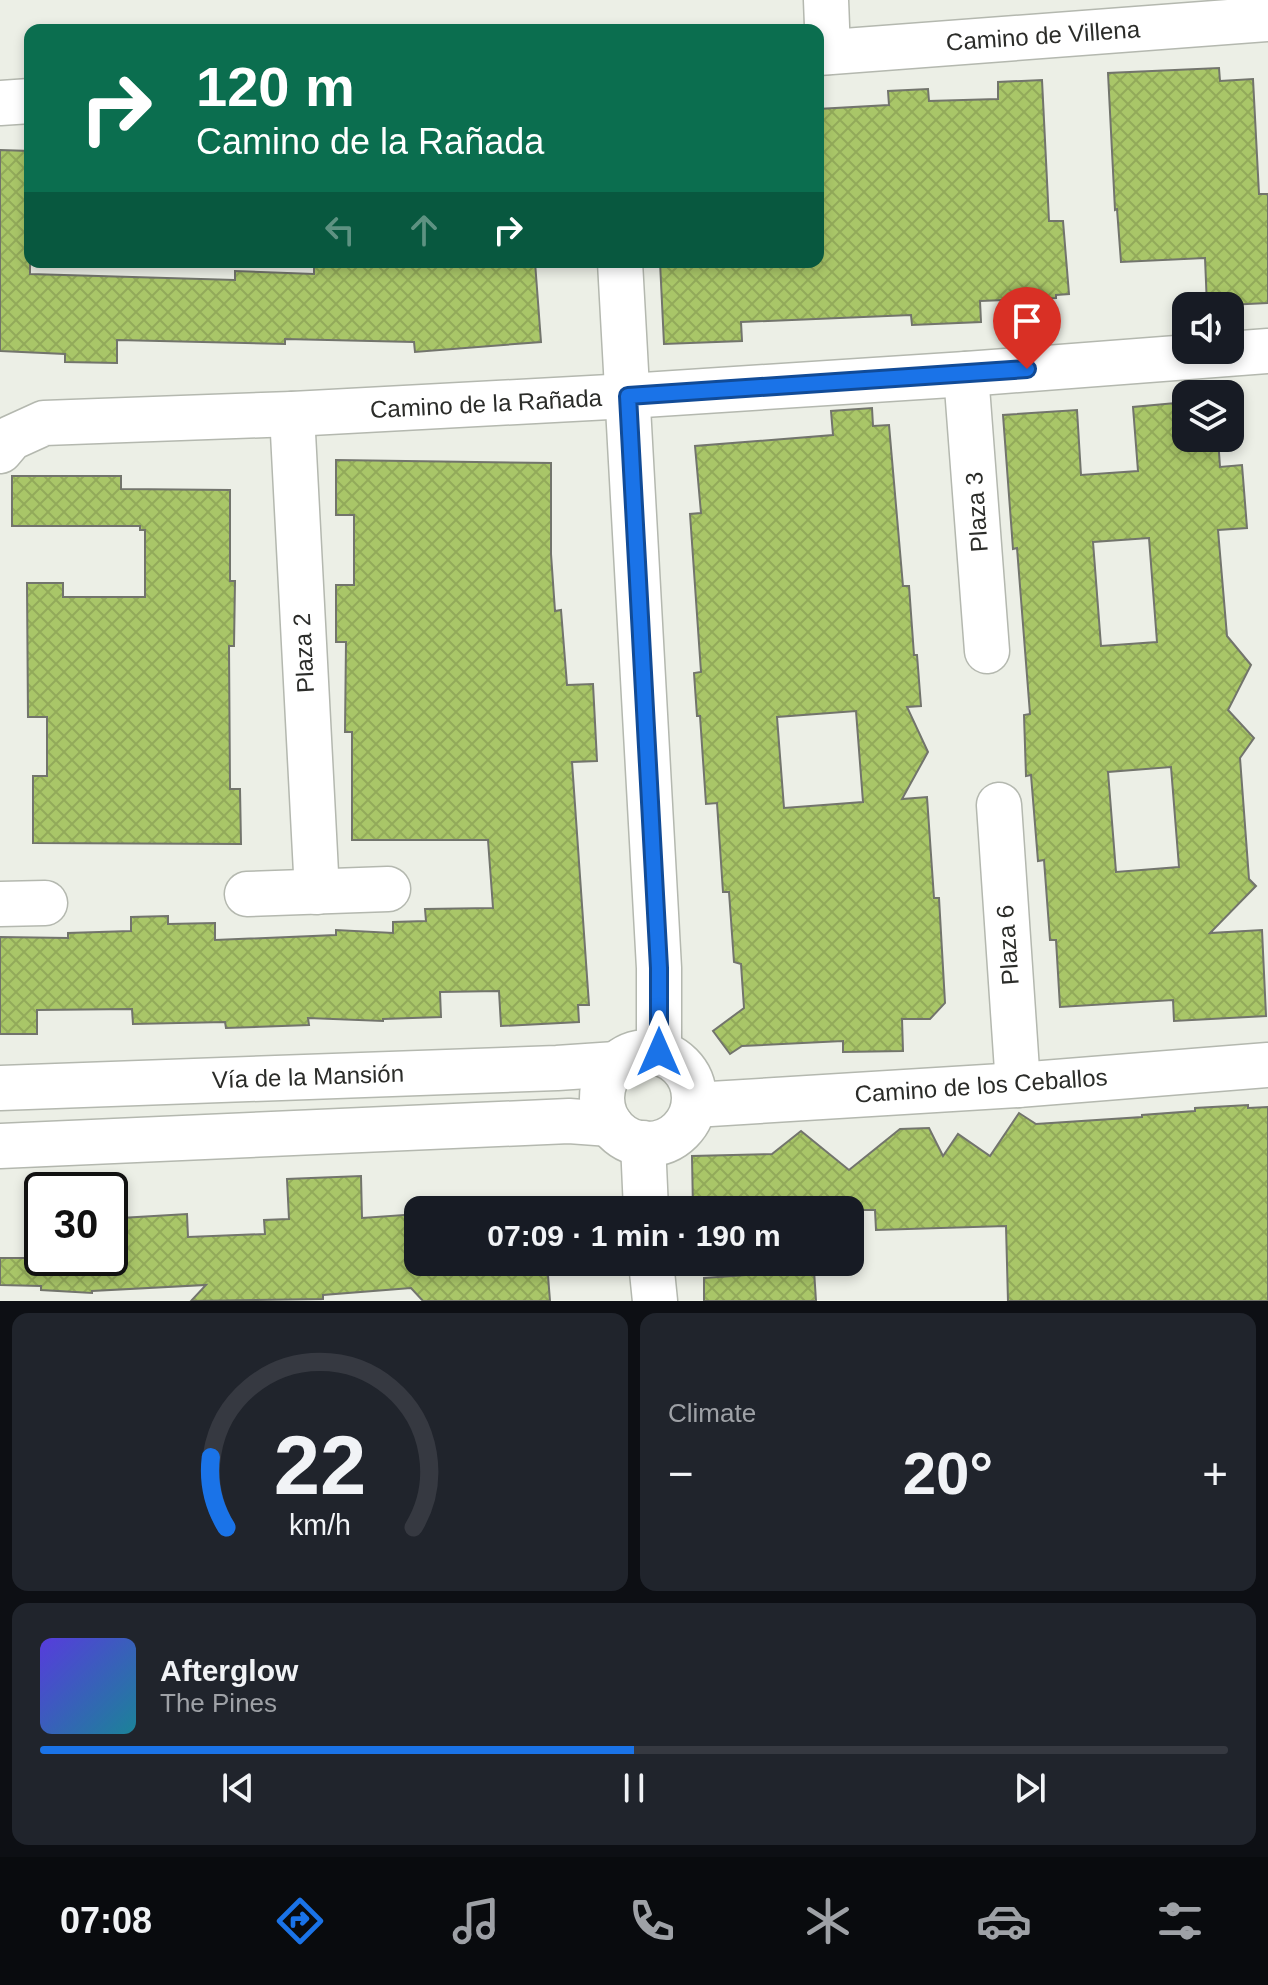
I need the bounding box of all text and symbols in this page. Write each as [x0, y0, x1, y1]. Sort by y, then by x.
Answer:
street label: Camino de Villena [945, 15, 1141, 56]
text: 120 m [196, 55, 355, 118]
icon: right [64, 56, 168, 160]
text: Camino de la Rañada [196, 121, 544, 162]
icon: left [318, 208, 362, 252]
icon: ahead [402, 208, 446, 252]
icon: right [486, 208, 530, 252]
pin [993, 287, 1061, 369]
map controls [1172, 292, 1244, 452]
button: sound [1172, 292, 1244, 364]
icon: arrive [1005, 299, 1049, 343]
button: layers [1172, 380, 1244, 452]
street label: Camino de la Rañada [369, 384, 603, 423]
street label: Plaza 3 [960, 471, 993, 553]
street label: Plaza 2 [288, 612, 319, 694]
street label: Plaza 6 [991, 904, 1024, 986]
position arrow [617, 1010, 701, 1094]
street label: Vía de la Mansión [212, 1060, 404, 1093]
street label: Camino de los Ceballos [854, 1063, 1108, 1108]
speed limit sign: 30 [24, 1172, 128, 1276]
text: 07:09 · 1 min · 190 m [487, 1219, 781, 1252]
text: Climate [668, 1398, 756, 1428]
text: 22 [274, 1419, 366, 1512]
text: 20° [903, 1440, 993, 1507]
text: − [668, 1449, 694, 1498]
text: + [1202, 1449, 1228, 1498]
text: km/h [289, 1509, 351, 1541]
text: Afterglow [160, 1654, 298, 1687]
text: The Pines [160, 1688, 277, 1718]
icon: previous [216, 1766, 260, 1810]
icon: pause [612, 1766, 656, 1810]
icon: next [1008, 1766, 1052, 1810]
icon: directions [272, 1893, 328, 1949]
icon: music [448, 1893, 504, 1949]
icon: phone [624, 1893, 680, 1949]
icon: climate [800, 1893, 856, 1949]
icon: car [976, 1893, 1032, 1949]
icon: filters [1152, 1893, 1208, 1949]
text: 07:08 [60, 1900, 152, 1941]

